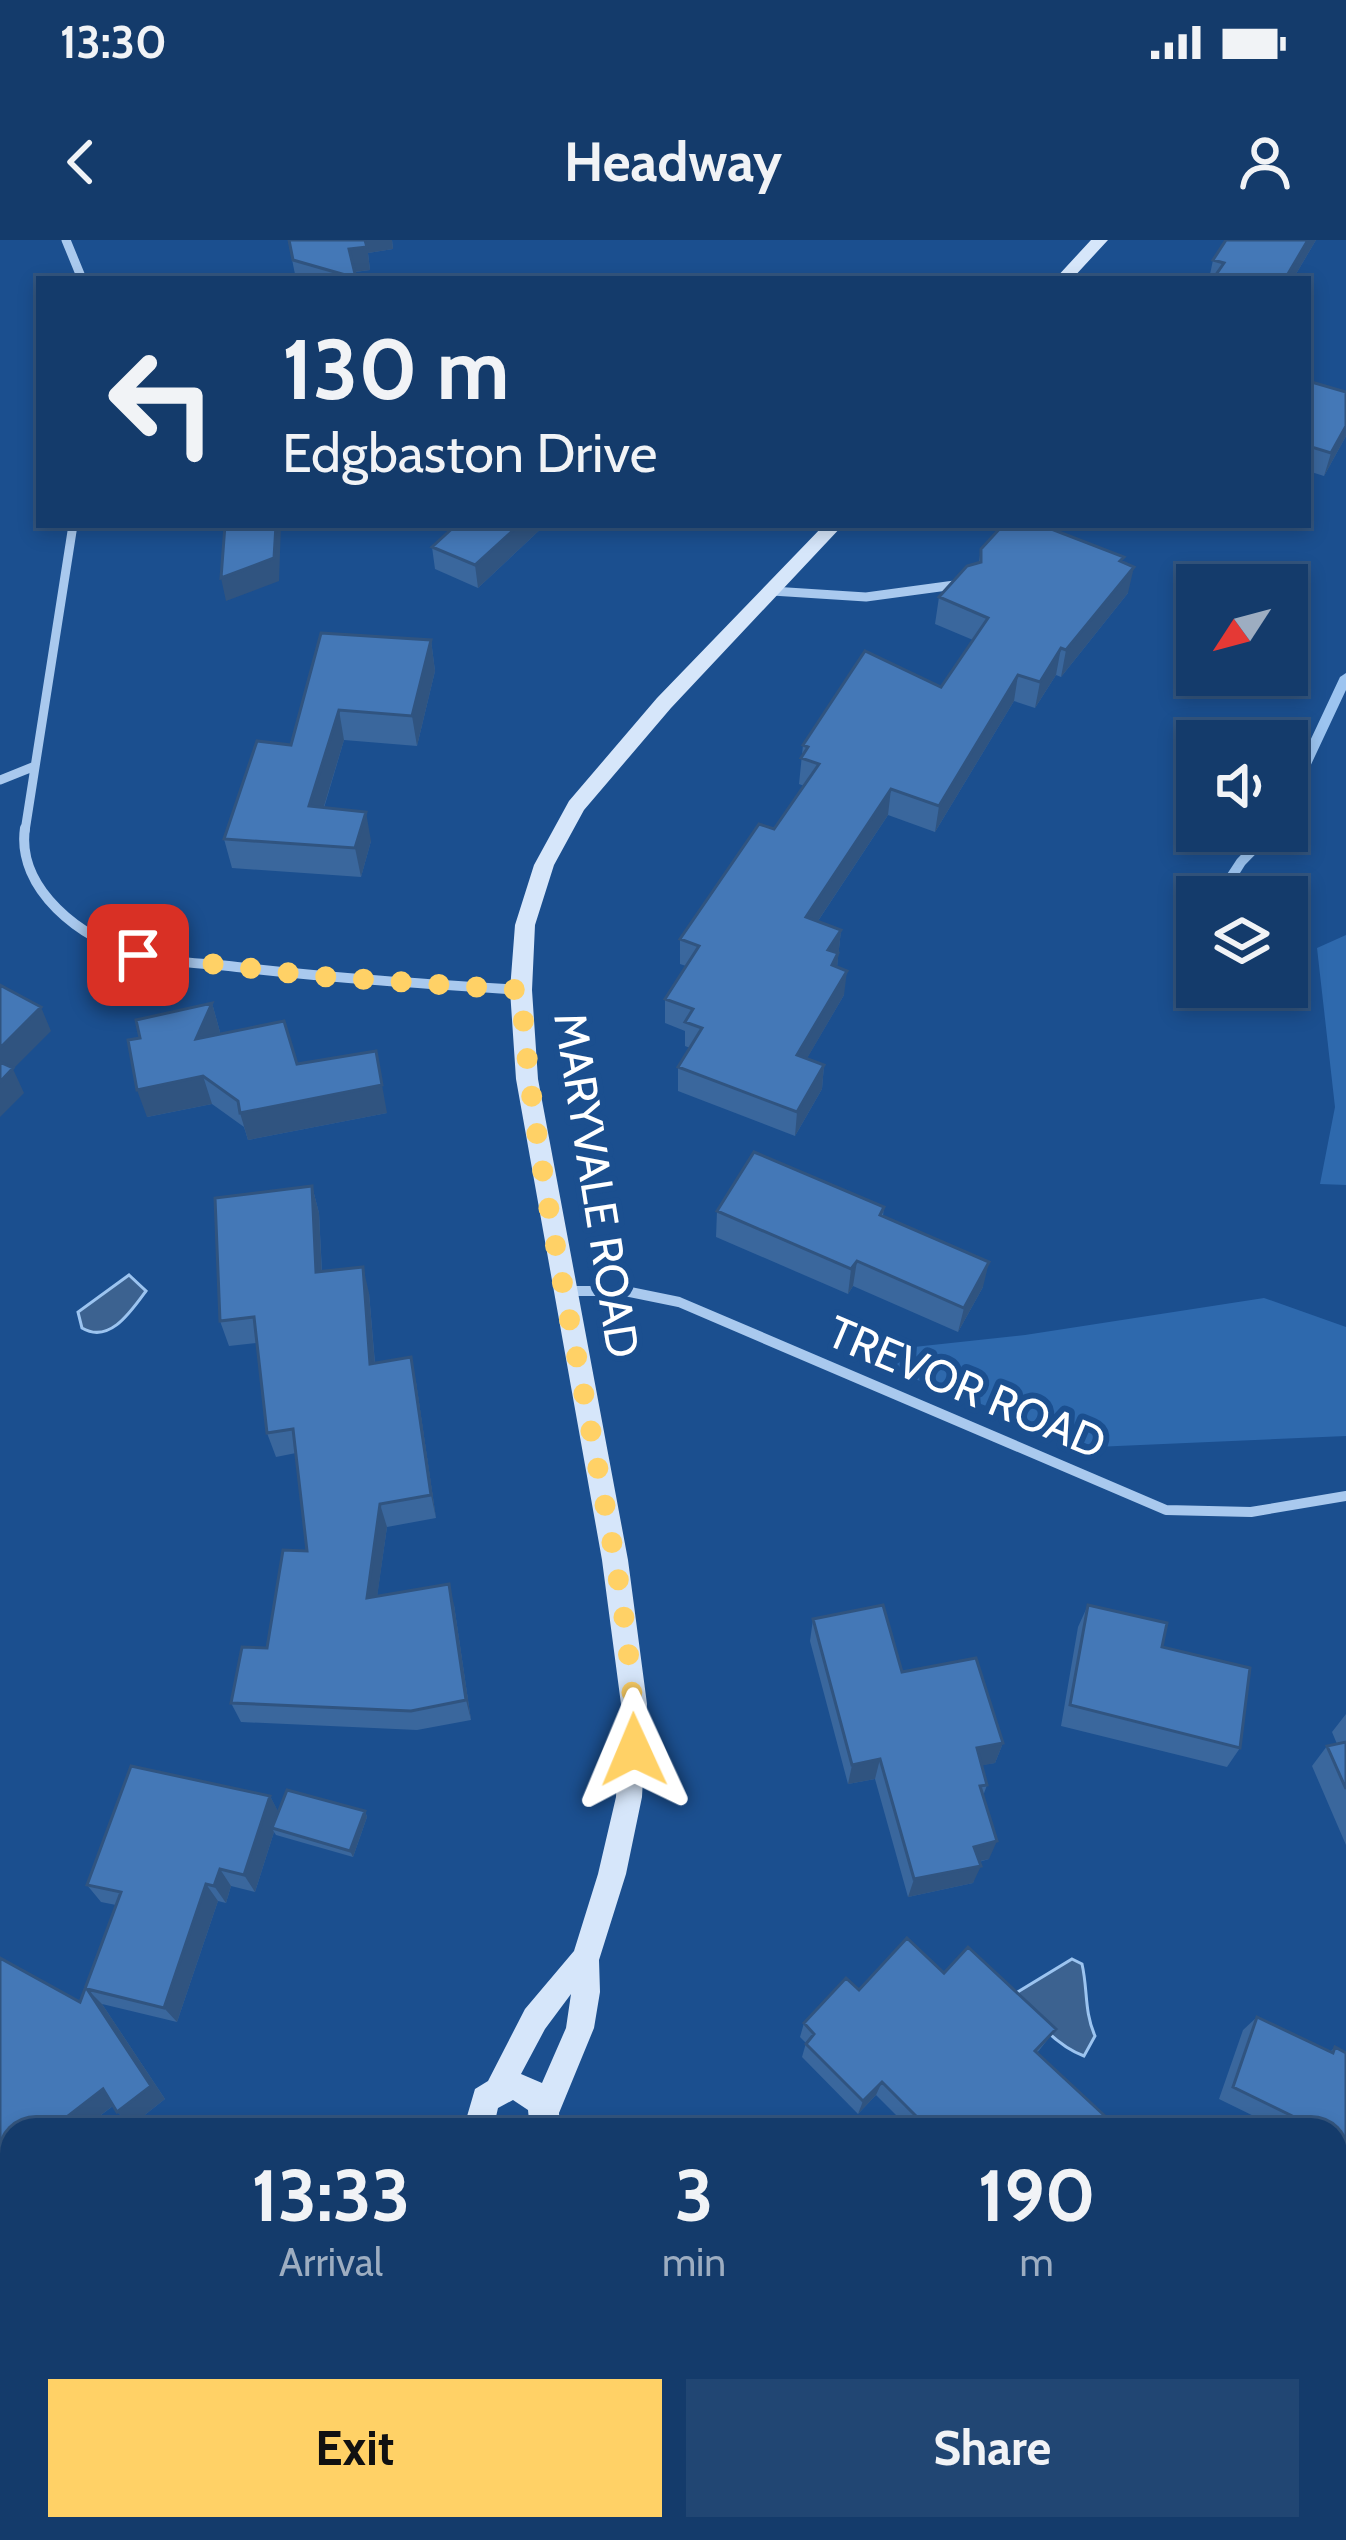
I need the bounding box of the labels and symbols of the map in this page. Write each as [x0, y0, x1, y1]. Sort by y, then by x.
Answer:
north arrow [1176, 564, 1308, 696]
pin [87, 904, 189, 1006]
street label: MARYVALE ROAD [543, 1009, 651, 1361]
street label: TREVOR ROAD [820, 1304, 1114, 1470]
position arrow [571, 1687, 697, 1813]

